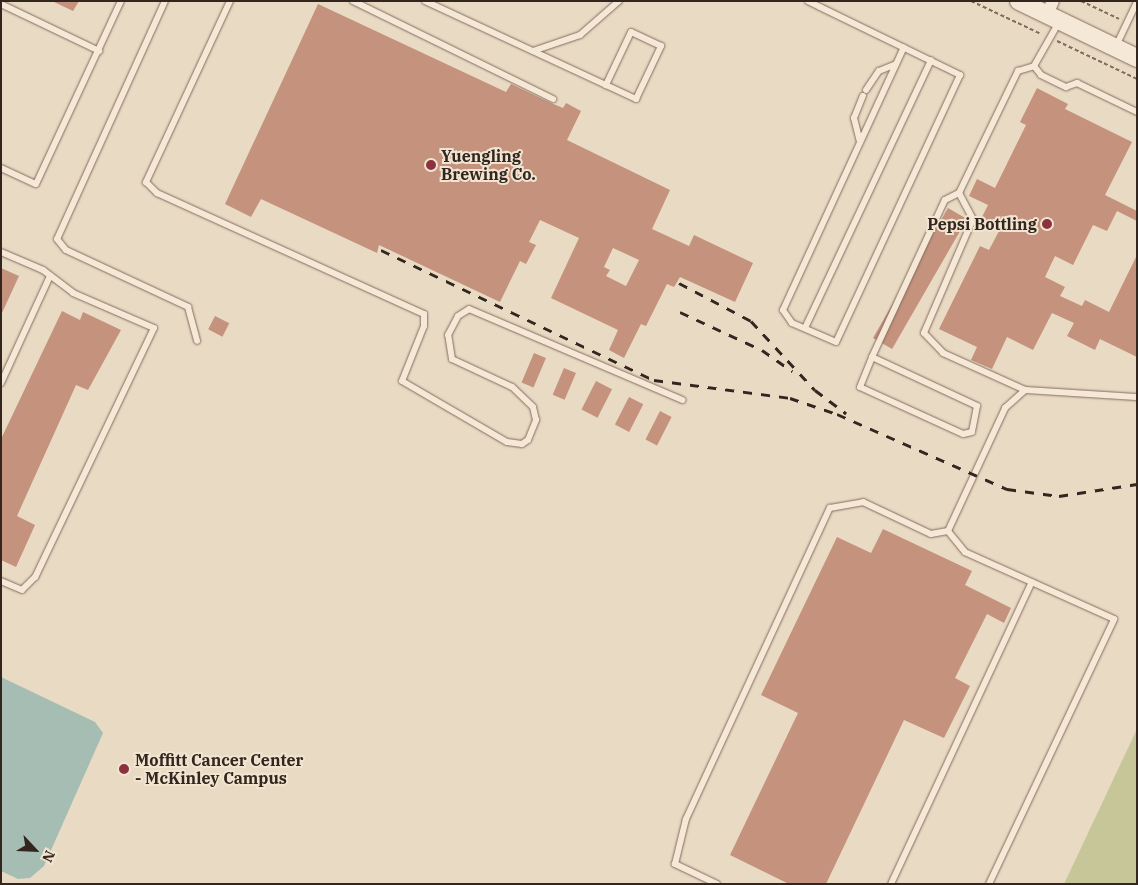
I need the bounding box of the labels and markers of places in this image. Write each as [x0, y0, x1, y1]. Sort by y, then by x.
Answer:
place label: Yuengling Brewing Co. [441, 146, 536, 184]
marker: Yuengling Brewing Co. [425, 159, 437, 171]
place label: Pepsi Bottling [927, 214, 1037, 234]
marker: Pepsi Bottling [1041, 218, 1053, 230]
place label: Moffitt Cancer Center - McKinley Campus [135, 750, 303, 788]
marker: Moffitt Cancer Center - McKinley Campus [117, 762, 131, 776]

